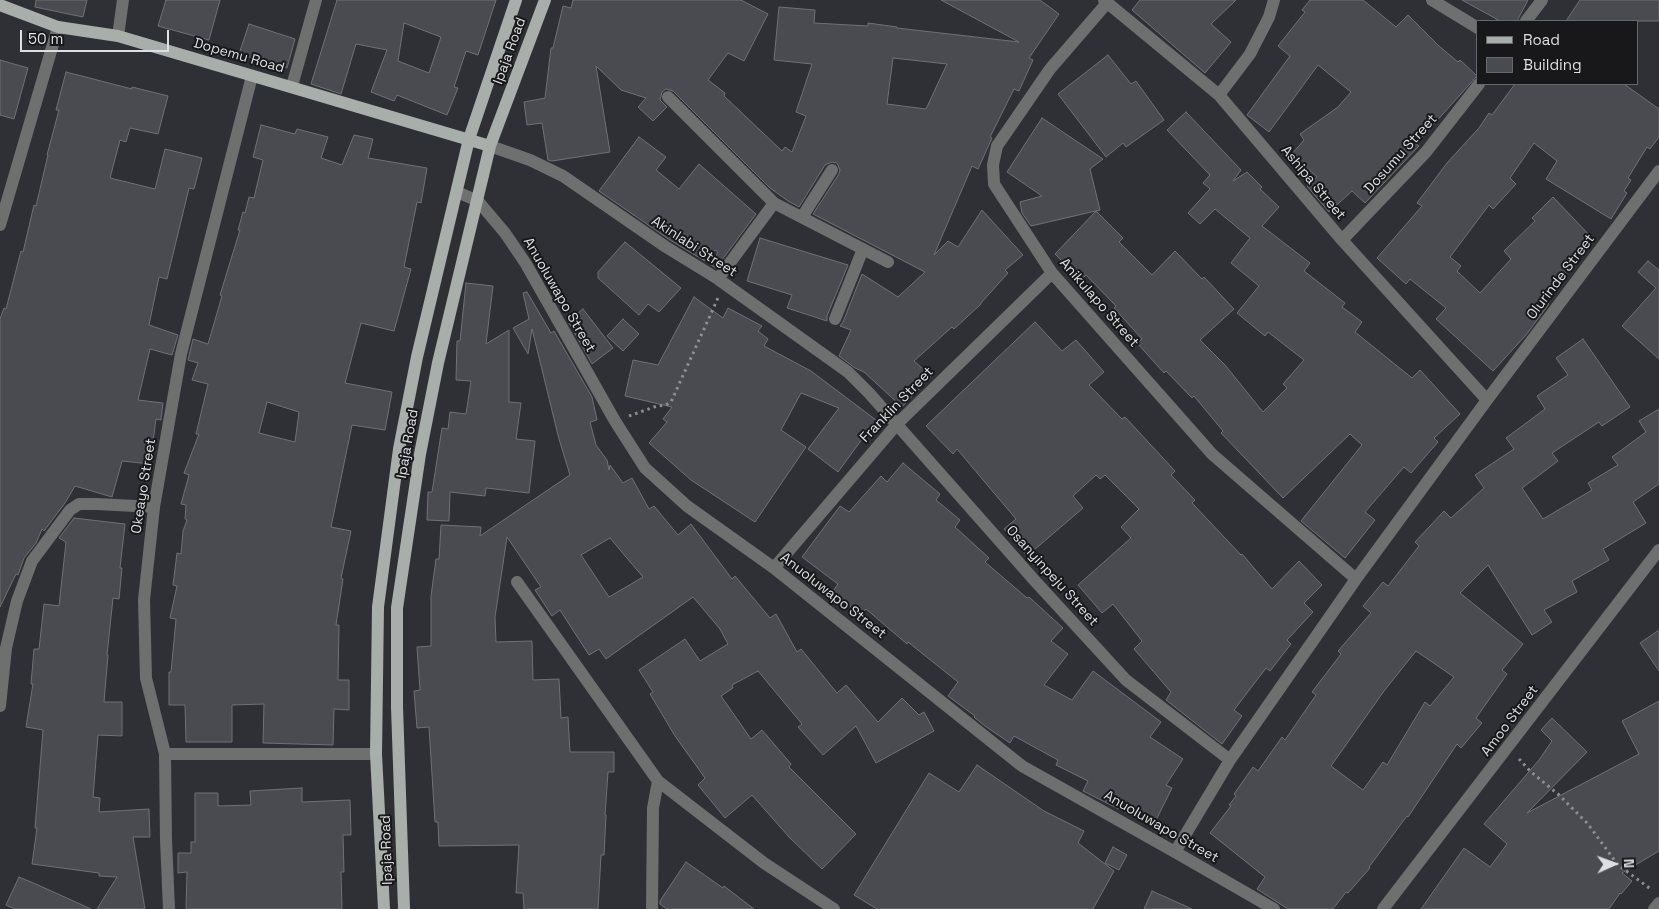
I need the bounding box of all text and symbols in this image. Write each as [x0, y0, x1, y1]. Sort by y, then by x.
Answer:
street label: Ipaja Road [490, 15, 530, 87]
scale bar [22, 20, 171, 52]
legend [1476, 20, 1639, 85]
text: 50 m [28, 29, 63, 48]
text: Road [1523, 30, 1560, 49]
street label: Dopemu Road [192, 35, 286, 77]
text: Building [1523, 55, 1582, 74]
street label: Dosumu Street [1361, 111, 1441, 197]
street label: Ashipa Street [1277, 142, 1349, 224]
street label: Akinlabi Street [648, 213, 740, 281]
street label: Olurinde Street [1523, 231, 1599, 323]
street label: Anuoluwapo Street [519, 235, 599, 355]
street label: Anikulapo Street [1056, 255, 1142, 351]
street label: Franklin Street [857, 364, 937, 446]
street label: Ipaja Road [394, 408, 422, 480]
street label: Okeayo Street [128, 437, 160, 535]
street label: Osanyinpeju Street [1002, 522, 1102, 630]
street label: Anuoluwapo Street [777, 549, 889, 643]
street label: Amoo Street [1478, 682, 1542, 760]
street label: Anuoluwapo Street [1101, 787, 1221, 867]
street label: Ipaja Road [377, 815, 397, 885]
north arrow [1589, 839, 1639, 889]
text: N [1620, 858, 1638, 868]

